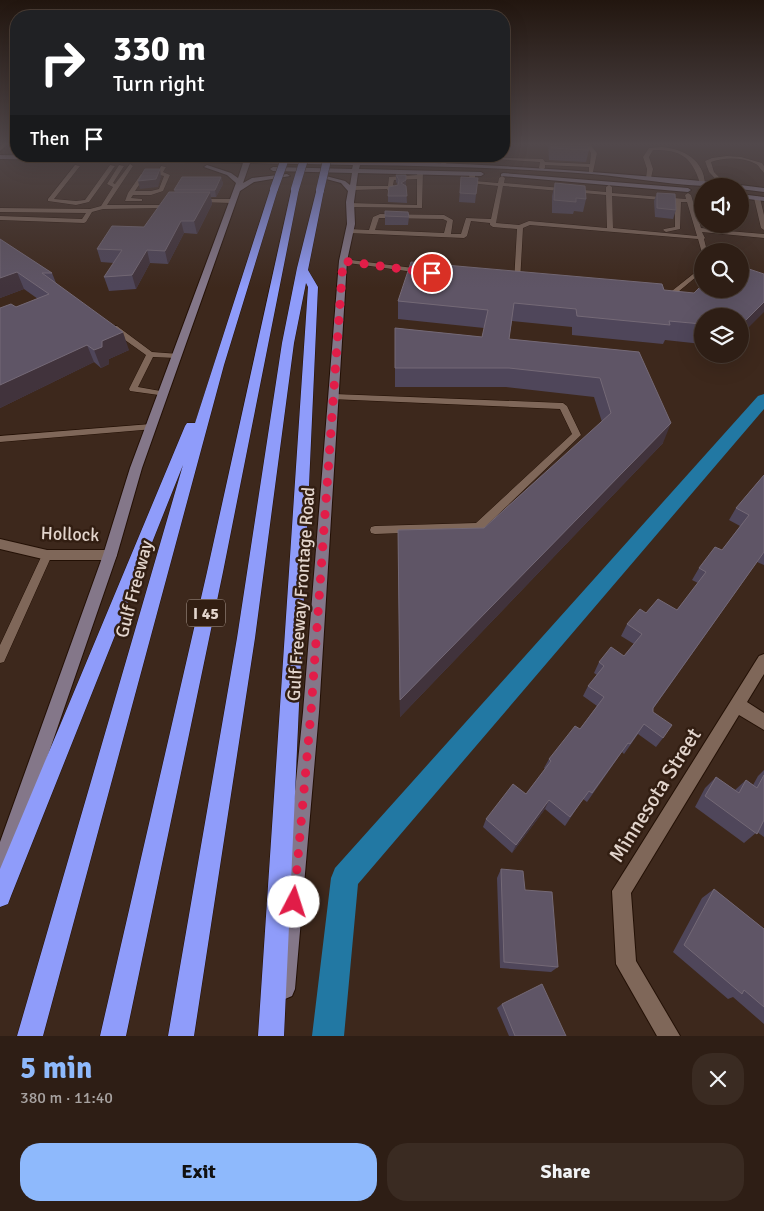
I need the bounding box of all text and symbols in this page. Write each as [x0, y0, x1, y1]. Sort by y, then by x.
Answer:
text: 330 m [113, 27, 206, 70]
icon: right [30, 30, 95, 95]
text: Turn right [113, 70, 205, 97]
icon: arrive [80, 125, 108, 153]
text: Then [30, 127, 70, 151]
map controls [694, 178, 749, 363]
button: sound [694, 178, 749, 233]
button: search [694, 243, 749, 298]
pin [411, 252, 453, 294]
icon: arrive [418, 259, 446, 287]
button: layers [694, 308, 749, 363]
street label: Gulf Freeway Frontage Road [283, 486, 319, 702]
street label: Hollock [40, 522, 100, 546]
street label: Gulf Freeway [110, 537, 158, 640]
road number: I 45 [187, 600, 225, 626]
street label: Minnesota Street [603, 723, 707, 867]
position arrow [267, 875, 319, 927]
text: 5 min [20, 1050, 92, 1087]
button: close [692, 1053, 744, 1105]
text: 380 m · 11:40 [20, 1088, 113, 1108]
button: Exit [20, 1143, 377, 1201]
button: Share [387, 1143, 744, 1201]

